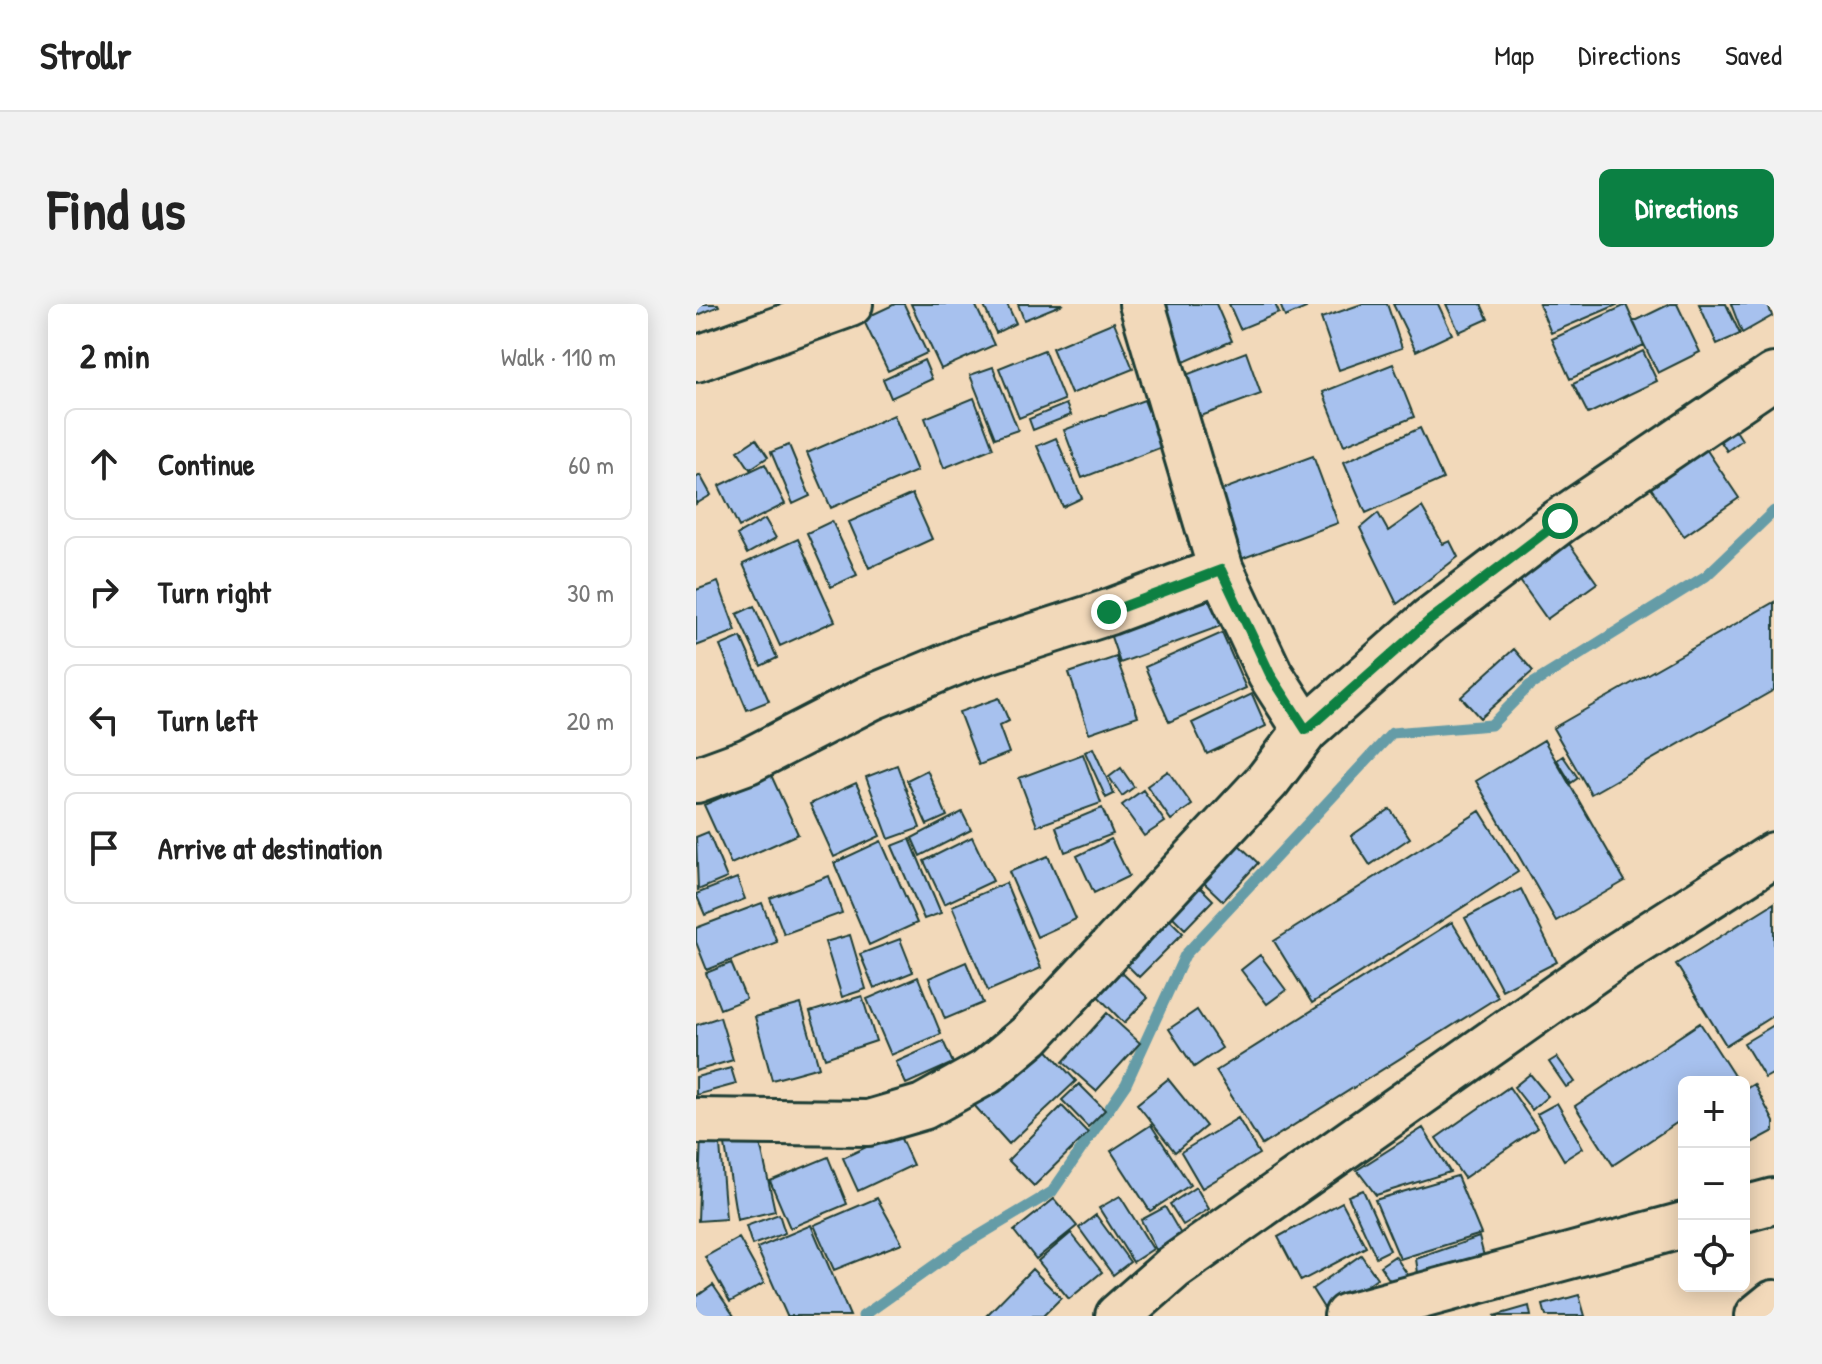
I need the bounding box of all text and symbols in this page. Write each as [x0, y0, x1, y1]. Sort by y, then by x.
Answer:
text: Strollr [40, 29, 131, 81]
text: Map [1494, 36, 1534, 74]
text: Directions [1578, 36, 1681, 74]
text: Saved [1725, 36, 1782, 74]
button: Directions [1599, 169, 1774, 247]
text: Find us [48, 171, 186, 246]
text: 2 min [80, 333, 150, 379]
text: Walk · 110 m [501, 339, 616, 374]
icon: ahead [82, 442, 126, 486]
text: Continue [158, 444, 255, 484]
text: 60 m [568, 447, 614, 482]
route start [1542, 503, 1578, 539]
icon: right [82, 570, 126, 614]
text: Turn right [158, 572, 271, 612]
text: 30 m [567, 575, 614, 610]
route end [1091, 594, 1127, 630]
icon: left [82, 698, 126, 742]
text: Turn left [158, 700, 257, 740]
text: 20 m [567, 703, 614, 738]
icon: arrive [82, 826, 126, 870]
text: Arrive at destination [158, 828, 383, 868]
map controls [1678, 1076, 1750, 1292]
button: + [1678, 1076, 1750, 1148]
button: − [1678, 1148, 1750, 1220]
button: locate [1678, 1220, 1750, 1292]

